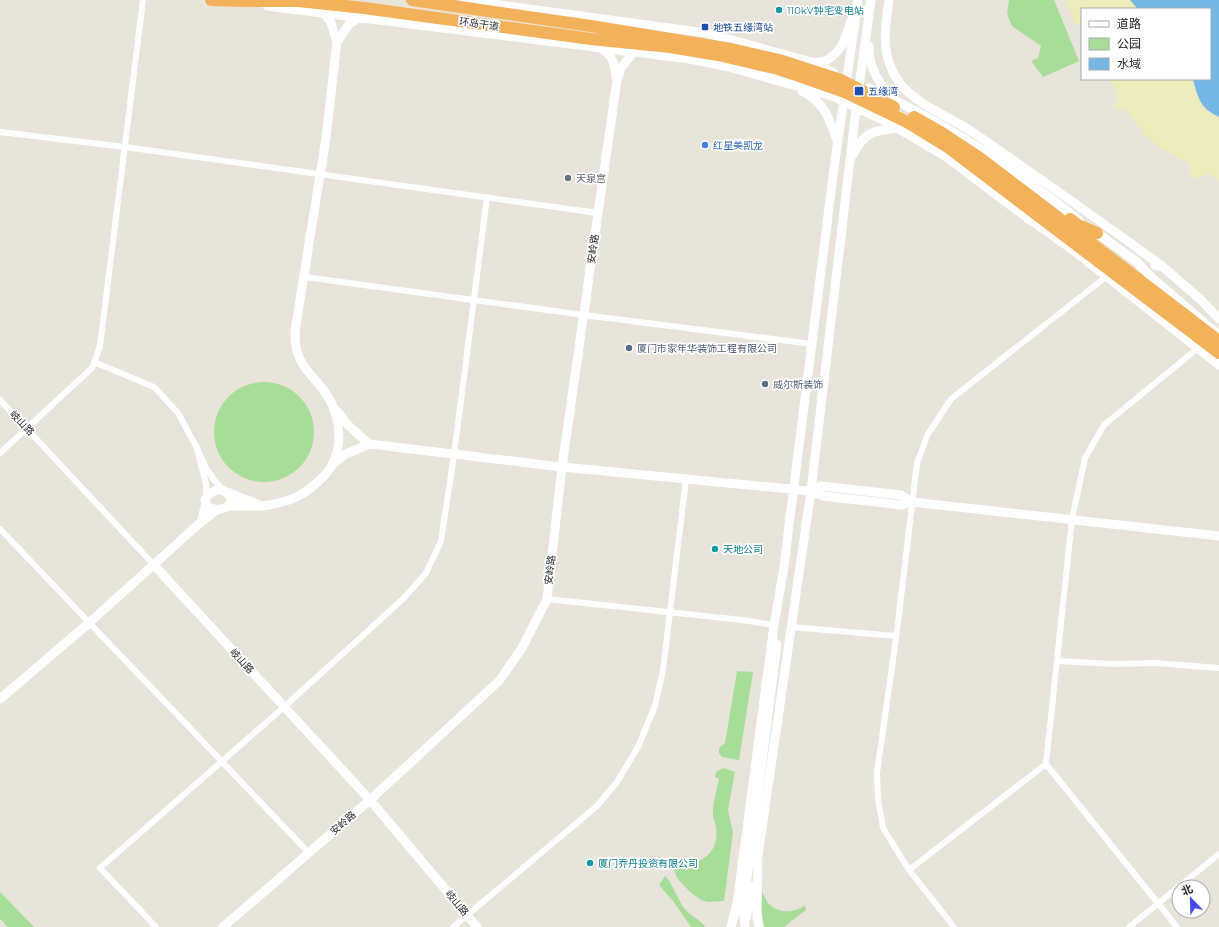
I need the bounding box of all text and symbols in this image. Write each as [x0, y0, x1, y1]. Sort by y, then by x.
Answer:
place label: 110kV钟宅变电站 [787, 4, 864, 17]
marker: 110kV钟宅变电站 [774, 5, 784, 15]
legend [1081, 8, 1211, 80]
street label: 环岛干道 [458, 15, 500, 33]
text: 道路 [1117, 16, 1141, 31]
place label: 地铁五缘湾站 [713, 21, 773, 34]
marker: 地铁五缘湾站 [700, 22, 710, 32]
text: 公园 [1117, 36, 1141, 51]
text: 水域 [1117, 56, 1141, 71]
marker: 五缘湾 [853, 85, 865, 97]
place label: 五缘湾 [868, 85, 898, 98]
place label: 红星美凯龙 [713, 139, 763, 152]
marker: 红星美凯龙 [700, 140, 710, 150]
place label: 天泉宫 [576, 172, 606, 185]
marker: 天泉宫 [563, 173, 573, 183]
street label: 安岭路 [584, 233, 602, 265]
place label: 厦门市家年华装饰工程有限公司 [637, 342, 777, 355]
marker: 厦门市家年华装饰工程有限公司 [624, 343, 634, 353]
place label: 威尔斯装饰 [773, 378, 823, 391]
marker: 威尔斯装饰 [760, 379, 770, 389]
street label: 岐山路 [7, 408, 37, 438]
place label: 天地公司 [723, 543, 763, 556]
marker: 天地公司 [710, 544, 720, 554]
street label: 安岭路 [542, 554, 558, 586]
street label: 岐山路 [227, 646, 257, 676]
street label: 安岭路 [327, 808, 359, 838]
place label: 厦门乔丹投资有限公司 [598, 857, 698, 870]
marker: 厦门乔丹投资有限公司 [585, 858, 595, 868]
north arrow [1171, 879, 1211, 919]
text: 北 [1179, 881, 1195, 898]
street label: 岐山路 [442, 887, 472, 919]

